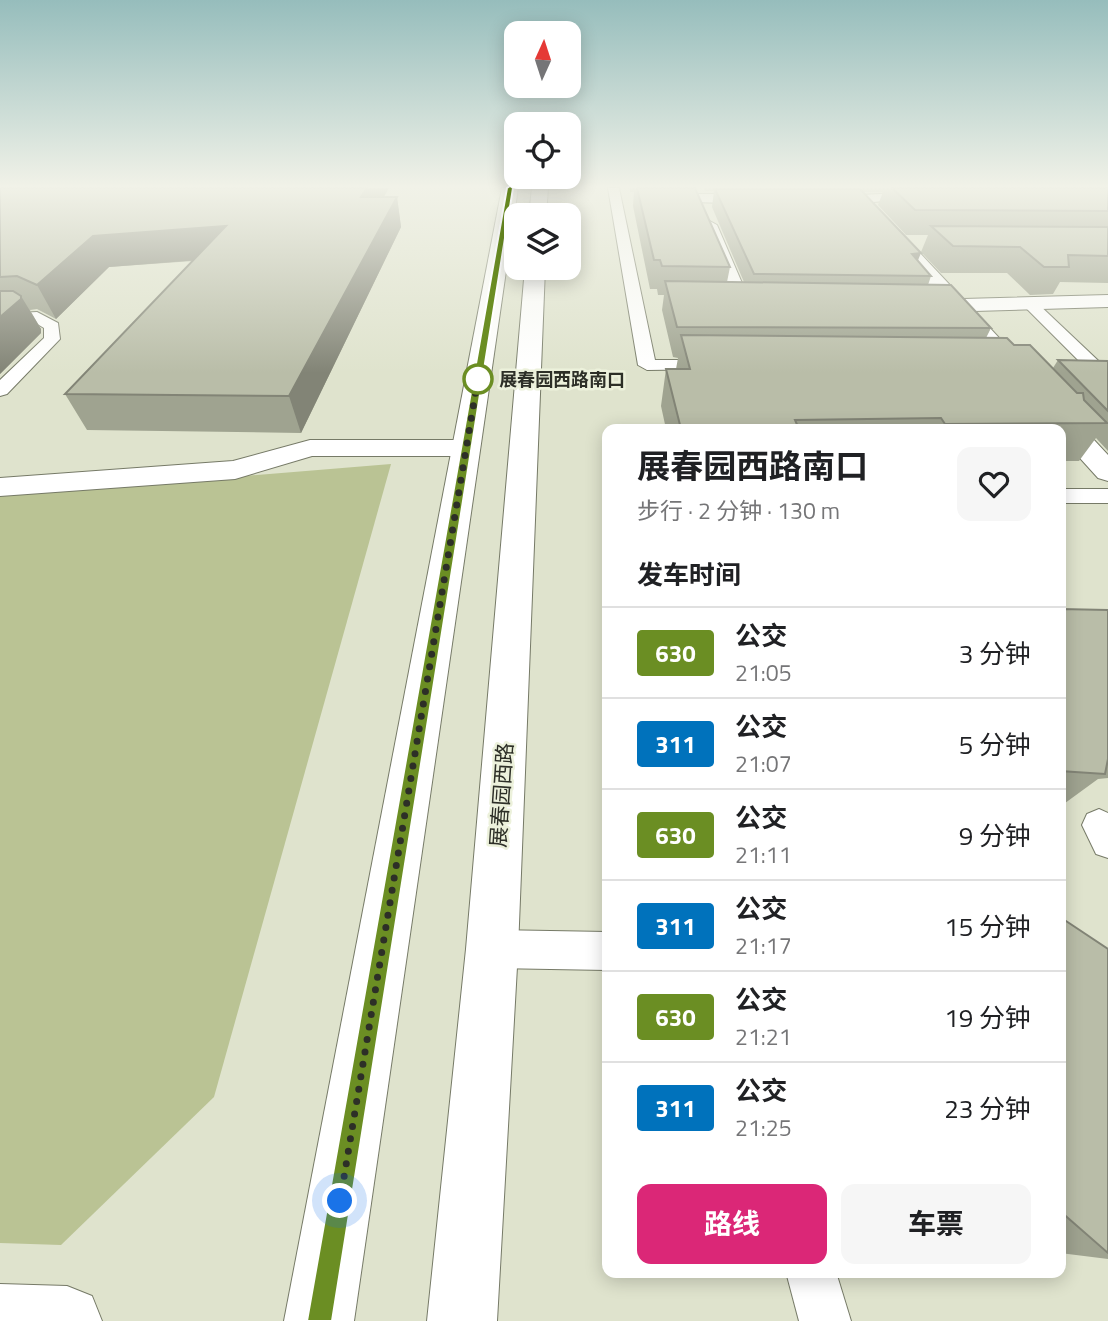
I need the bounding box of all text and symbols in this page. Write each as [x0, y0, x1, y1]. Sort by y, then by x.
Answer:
north arrow [504, 21, 581, 98]
map controls [504, 21, 581, 280]
button: locate [504, 112, 581, 189]
button: layers [504, 203, 581, 280]
marker: 展春园西路南口 [463, 364, 493, 394]
place label: 展春园西路南口 [499, 366, 625, 393]
text: 展春园西路南口 [637, 441, 868, 491]
button: heart [957, 447, 1031, 521]
text: 步行 · 2 分钟 · 130 m [637, 493, 840, 528]
text: 发车时间 [637, 555, 741, 594]
text: 公交 [735, 616, 787, 655]
text: 3 分钟 [959, 634, 1031, 673]
text: 630 [655, 635, 696, 671]
text: 21:05 [735, 655, 792, 690]
text: 公交 [735, 707, 787, 746]
text: 5 分钟 [959, 725, 1031, 764]
text: 311 [655, 726, 696, 762]
street label: 展春园西路 [481, 742, 521, 848]
text: 21:07 [735, 746, 792, 781]
text: 公交 [735, 798, 787, 837]
text: 9 分钟 [959, 816, 1031, 855]
text: 630 [655, 817, 696, 853]
text: 21:11 [735, 837, 792, 872]
text: 公交 [735, 889, 787, 928]
text: 15 分钟 [944, 907, 1031, 946]
text: 311 [655, 908, 696, 944]
text: 21:17 [735, 928, 792, 963]
text: 公交 [735, 980, 787, 1019]
text: 19 分钟 [944, 998, 1031, 1037]
text: 630 [655, 999, 696, 1035]
text: 21:21 [735, 1019, 792, 1054]
text: 公交 [735, 1071, 787, 1110]
text: 23 分钟 [944, 1089, 1031, 1128]
text: 311 [655, 1090, 696, 1126]
text: 21:25 [735, 1110, 792, 1145]
your location [322, 1183, 357, 1218]
button: 路线 [637, 1184, 827, 1264]
button: 车票 [841, 1184, 1031, 1264]

